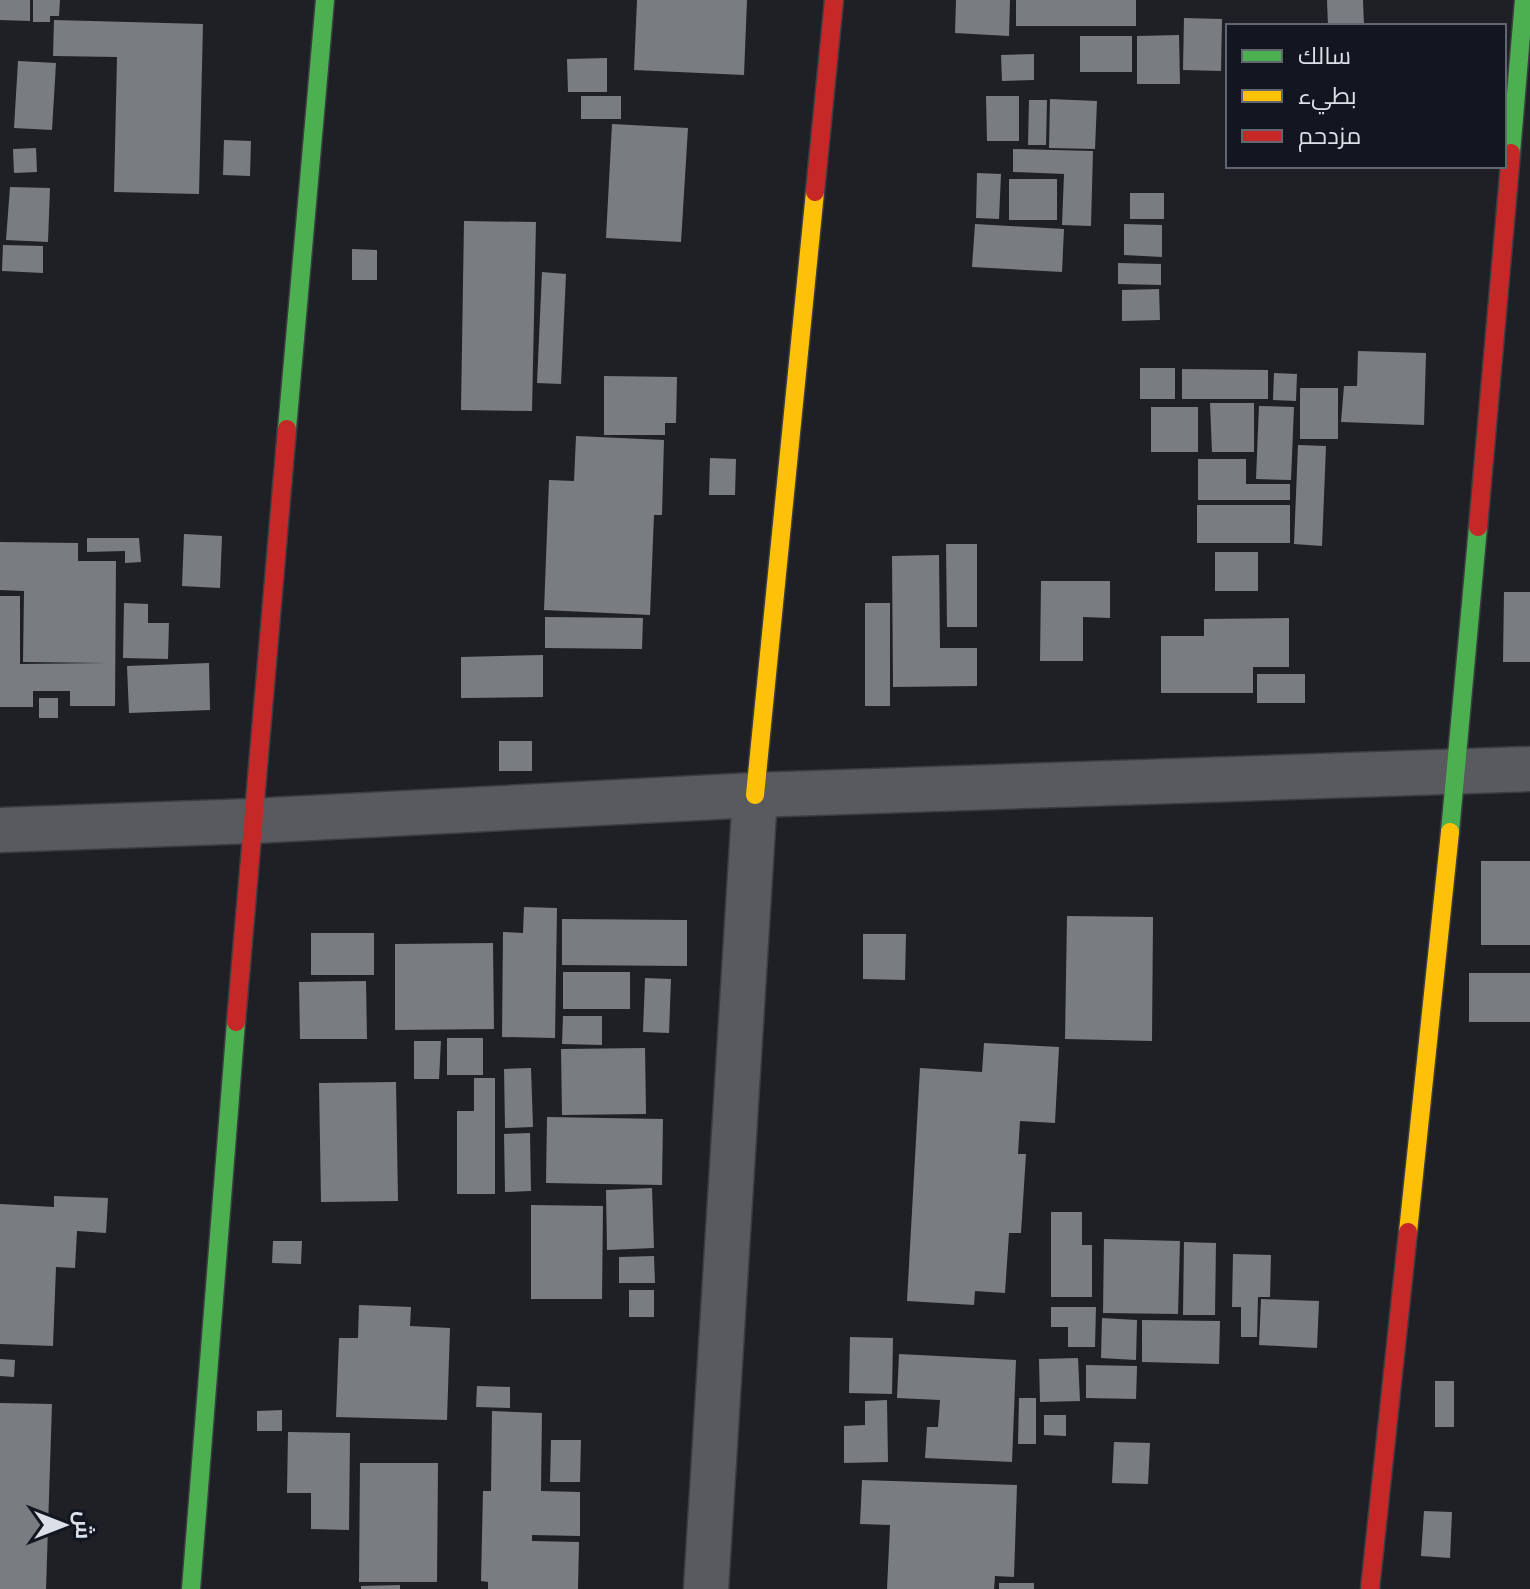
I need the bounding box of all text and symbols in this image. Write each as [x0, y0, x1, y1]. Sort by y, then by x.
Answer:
legend [1226, 24, 1506, 168]
text: سالك [1298, 42, 1351, 69]
text: بطيء [1298, 82, 1357, 115]
text: مزدحم [1298, 122, 1361, 152]
north arrow [24, 1485, 104, 1565]
text: ش [70, 1511, 96, 1539]

